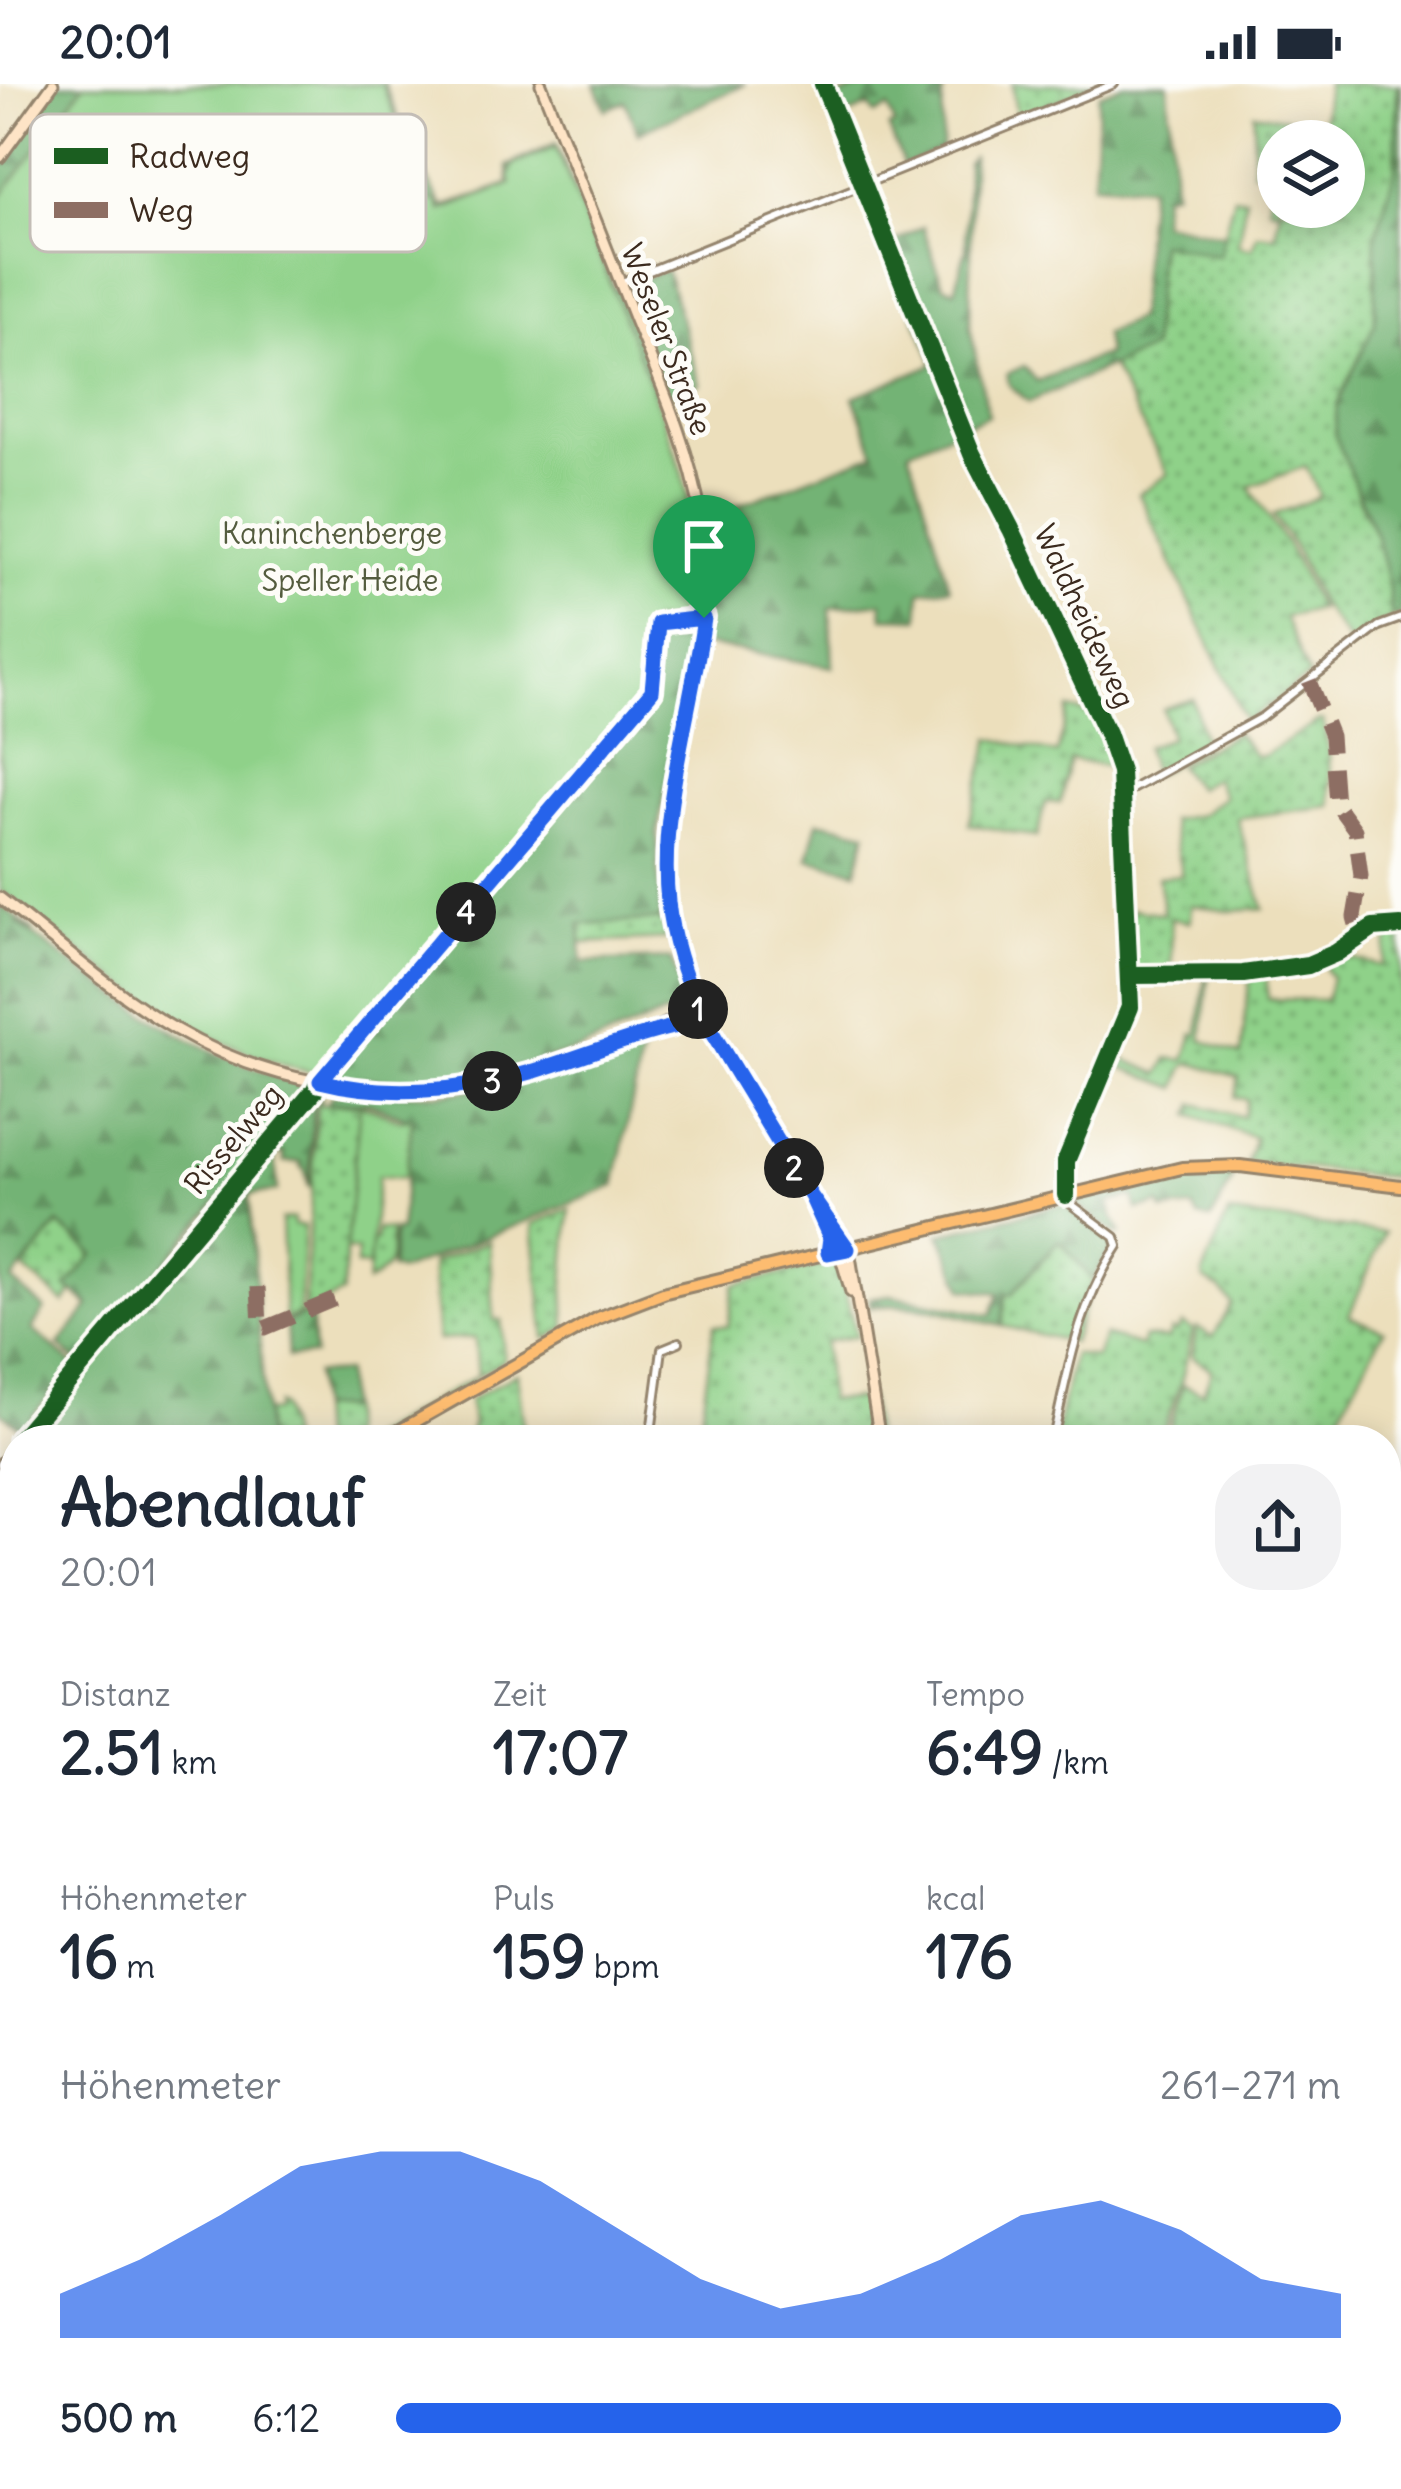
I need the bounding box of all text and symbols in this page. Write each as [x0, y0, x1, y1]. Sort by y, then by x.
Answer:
text: 20:01 [60, 14, 172, 70]
legend [30, 114, 426, 252]
map controls [1257, 120, 1365, 228]
button: layers [1257, 120, 1365, 228]
text: Radweg [129, 135, 250, 177]
text: Weg [129, 189, 194, 231]
street label: Weseler Straße [613, 238, 721, 440]
pin [653, 495, 755, 618]
icon: arrive [671, 513, 737, 579]
park label: Kaninchenberge [222, 514, 442, 552]
street label: Waldheideweg [1026, 518, 1144, 714]
park label: Speller Heide [262, 561, 438, 599]
pin: 4 [436, 882, 496, 942]
text: 4 [456, 891, 476, 933]
pin: 1 [668, 979, 728, 1039]
text: 1 [691, 988, 705, 1030]
pin: 3 [462, 1051, 522, 1111]
text: 3 [483, 1060, 501, 1102]
street label: Risselweg [176, 1076, 290, 1202]
pin: 2 [764, 1138, 824, 1198]
text: 2 [785, 1147, 803, 1189]
text: Abendlauf [60, 1461, 364, 1544]
button: share [1215, 1464, 1341, 1590]
text: 20:01 [60, 1548, 157, 1597]
text: Distanz [60, 1673, 171, 1715]
text: Zeit [493, 1673, 547, 1715]
text: Tempo [926, 1673, 1025, 1715]
text: 2.51 [60, 1715, 164, 1790]
text: 17:07 [493, 1715, 628, 1790]
text: 6:49 [926, 1715, 1043, 1790]
text: km [164, 1741, 217, 1783]
text: /km [1043, 1741, 1109, 1783]
text: Höhenmeter [60, 1877, 247, 1919]
text: Puls [493, 1877, 555, 1919]
text: kcal [926, 1877, 985, 1919]
text: 16 [60, 1919, 118, 1994]
text: 159 [493, 1919, 586, 1994]
text: 176 [926, 1919, 1013, 1994]
text: m [118, 1945, 155, 1987]
text: bpm [586, 1945, 660, 1987]
text: Höhenmeter [60, 2061, 281, 2110]
text: 261–271 m [1160, 2061, 1341, 2110]
text: 500 m [60, 2394, 177, 2443]
text: 6:12 [252, 2394, 320, 2443]

